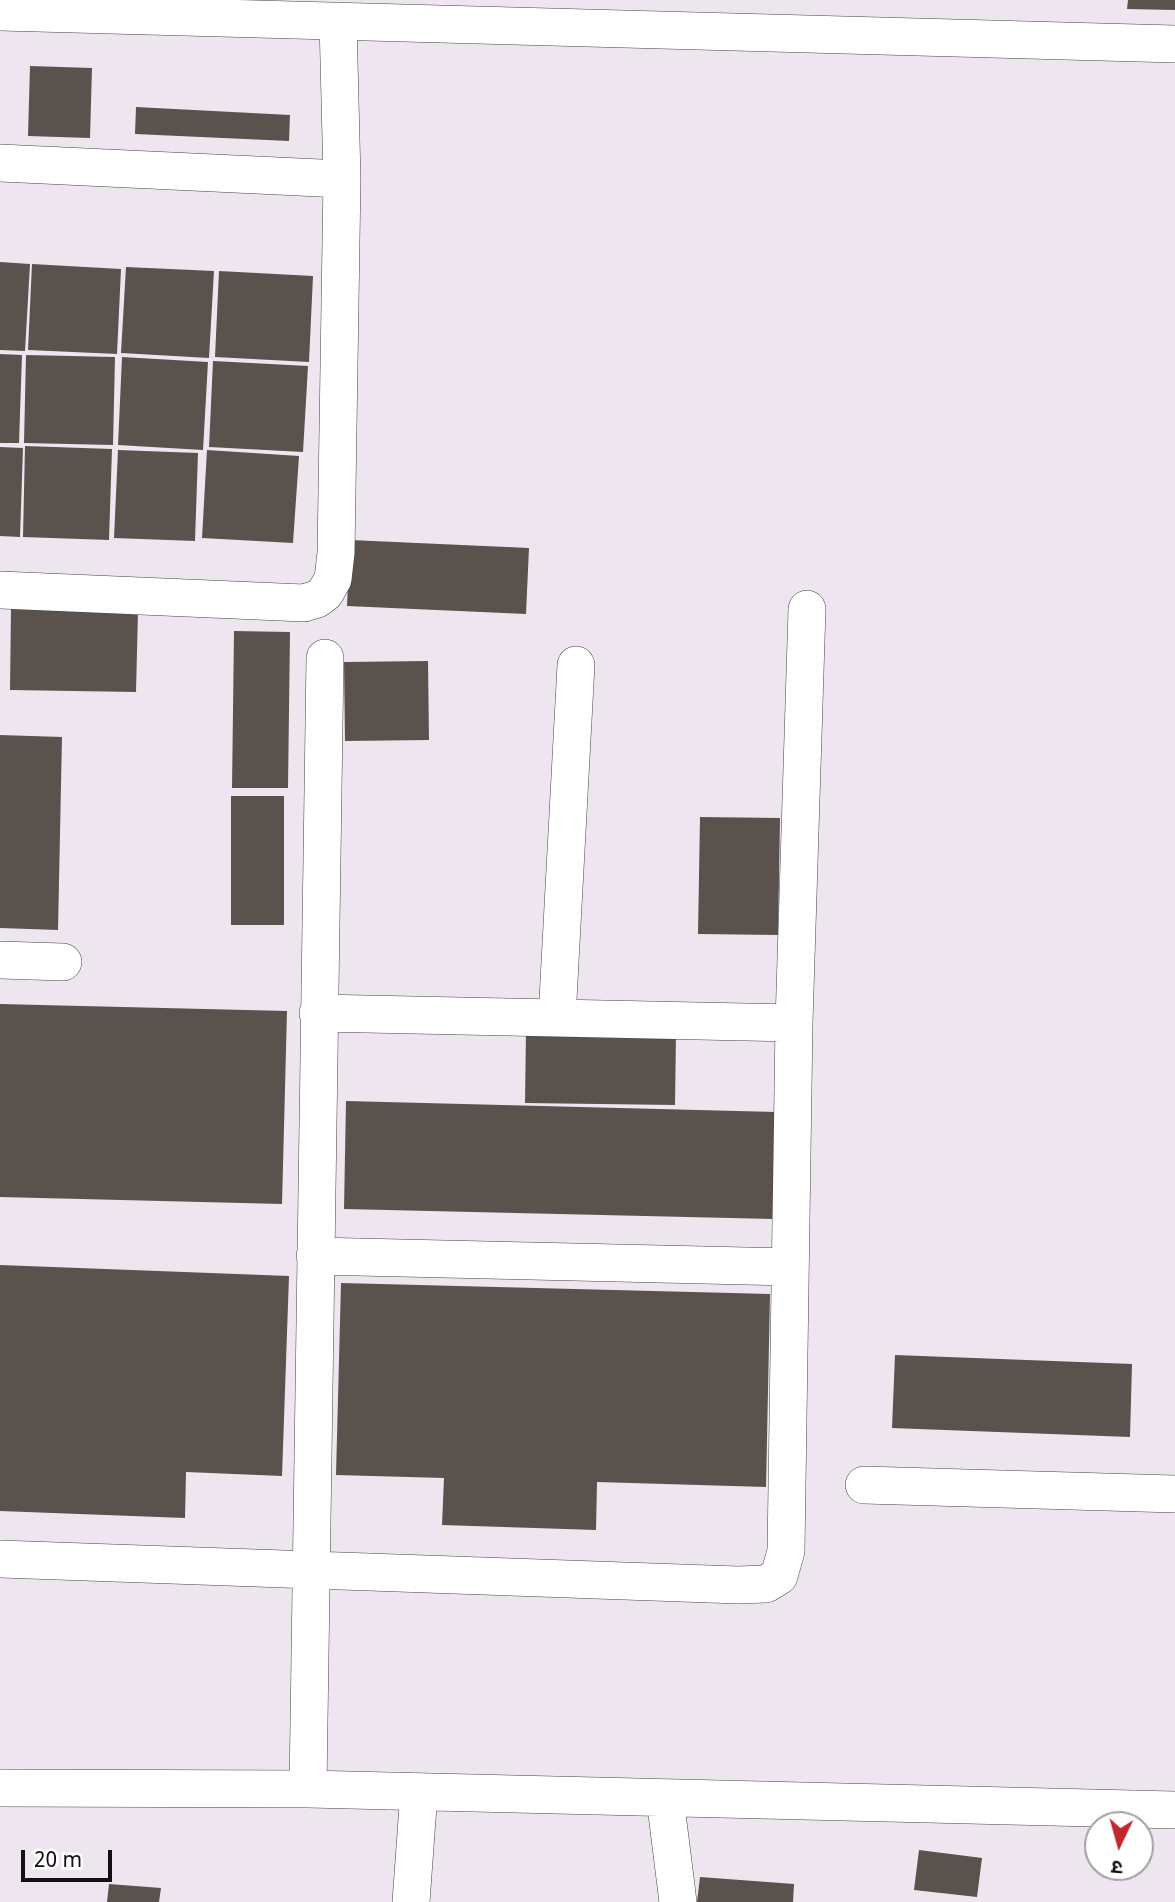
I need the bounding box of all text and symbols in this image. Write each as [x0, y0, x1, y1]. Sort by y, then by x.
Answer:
north arrow [1084, 1811, 1154, 1881]
scale bar [24, 1836, 116, 1880]
text: 20 m [34, 1848, 82, 1876]
text: उ [1111, 1852, 1124, 1878]

